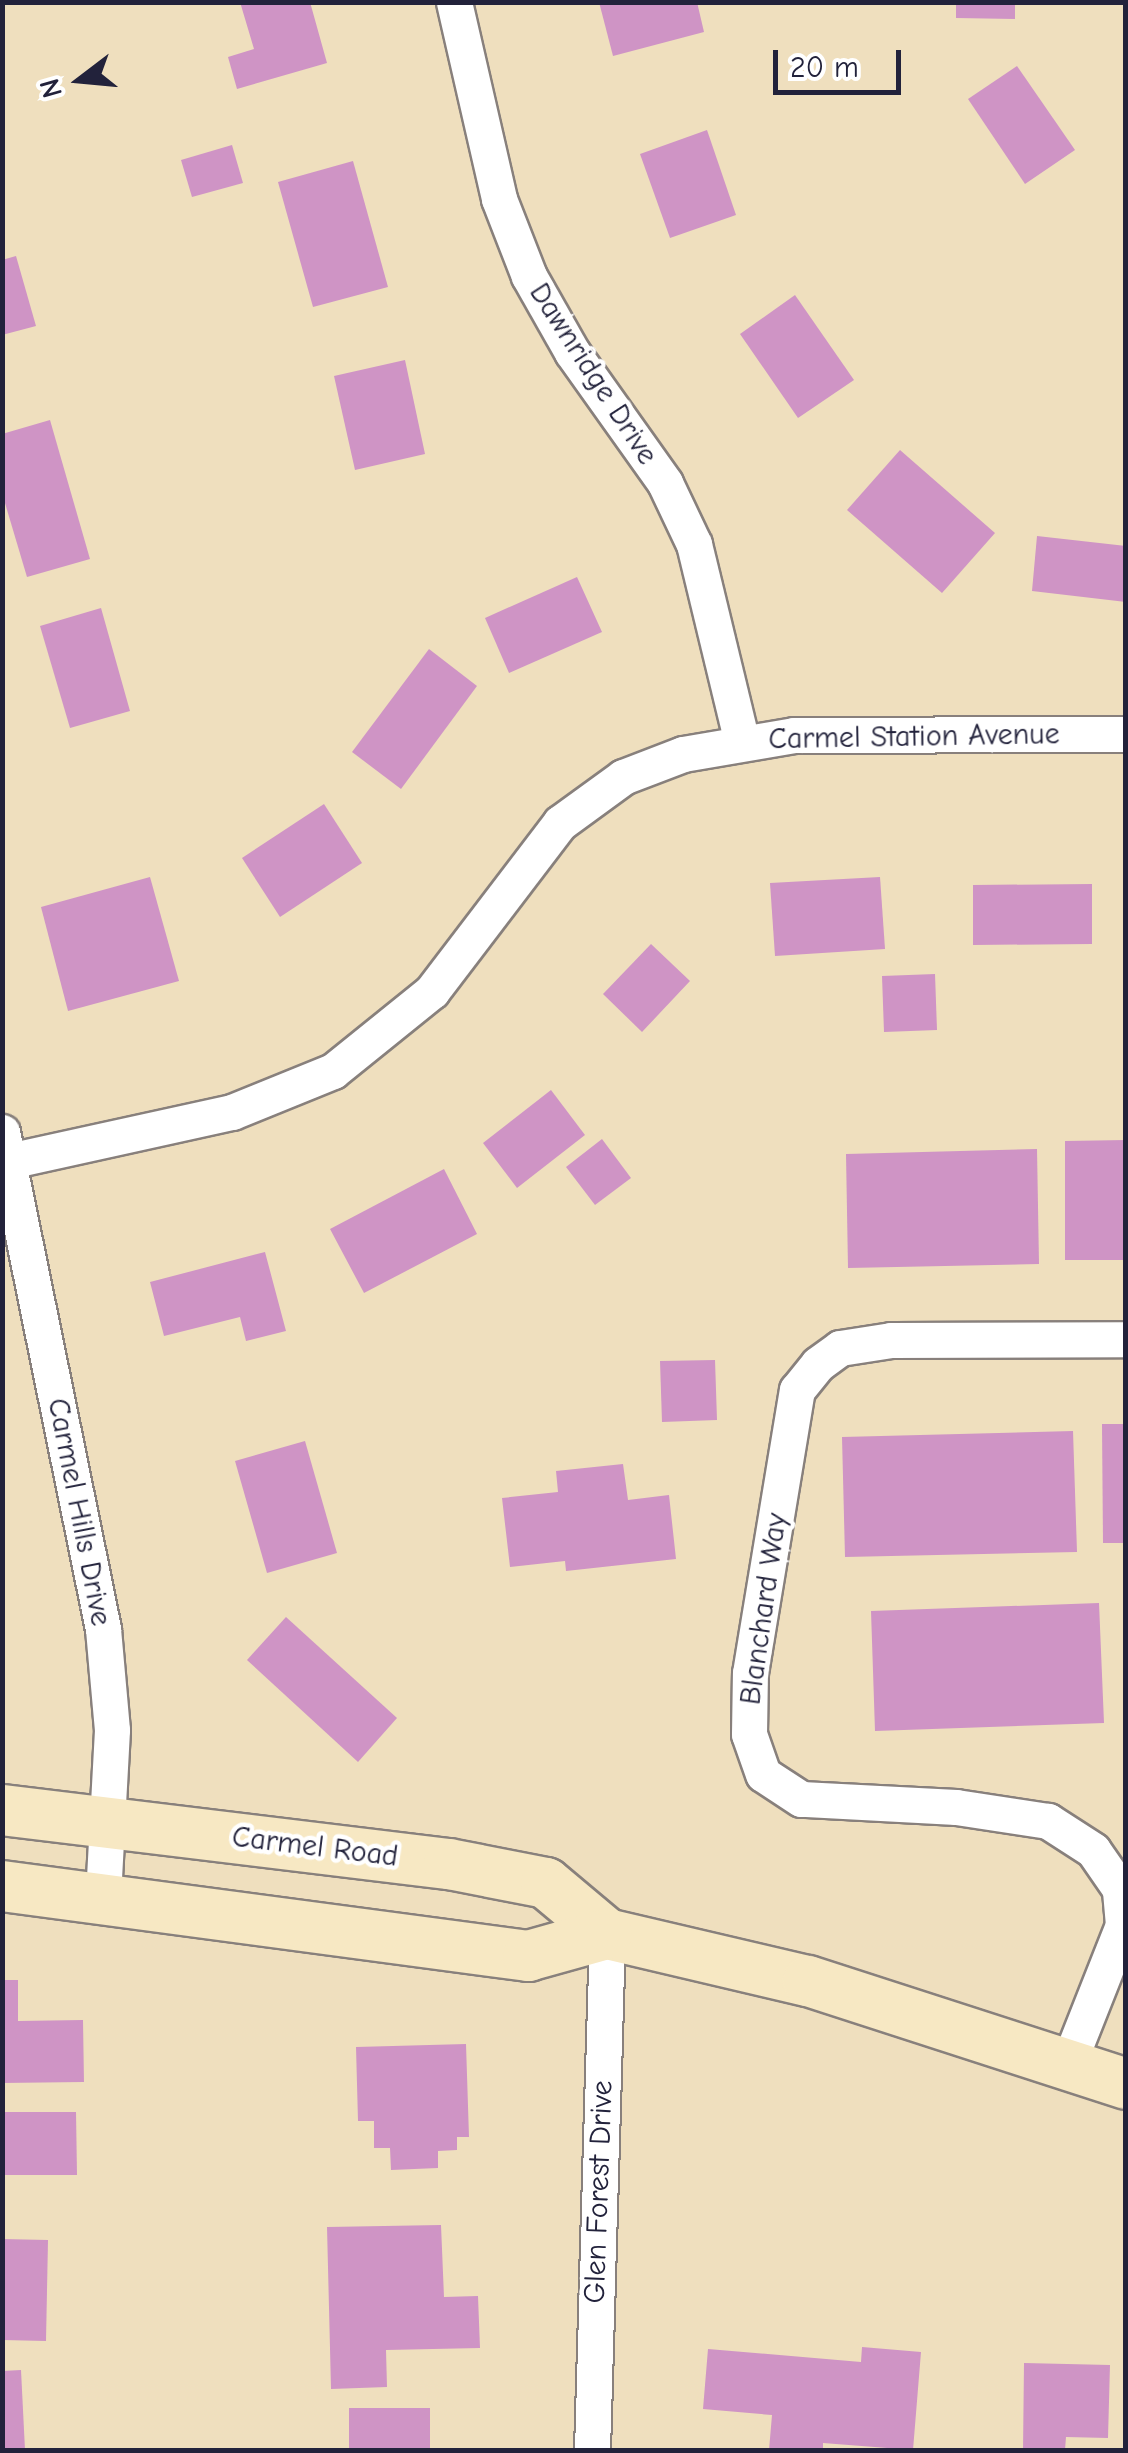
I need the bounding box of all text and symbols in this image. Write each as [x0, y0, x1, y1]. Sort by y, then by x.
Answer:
north arrow [30, 30, 130, 130]
scale bar [778, 30, 906, 92]
text: 20 m [790, 50, 859, 85]
text: N [33, 75, 69, 101]
street label: Dawnridge Drive [521, 277, 665, 471]
street label: Carmel Station Avenue [768, 716, 1060, 758]
street label: Carmel Hills Drive [39, 1395, 119, 1629]
street label: Blanchard Way [733, 1511, 795, 1707]
street label: Carmel Road [230, 1819, 400, 1875]
street label: Glen Forest Drive [577, 2080, 621, 2304]

